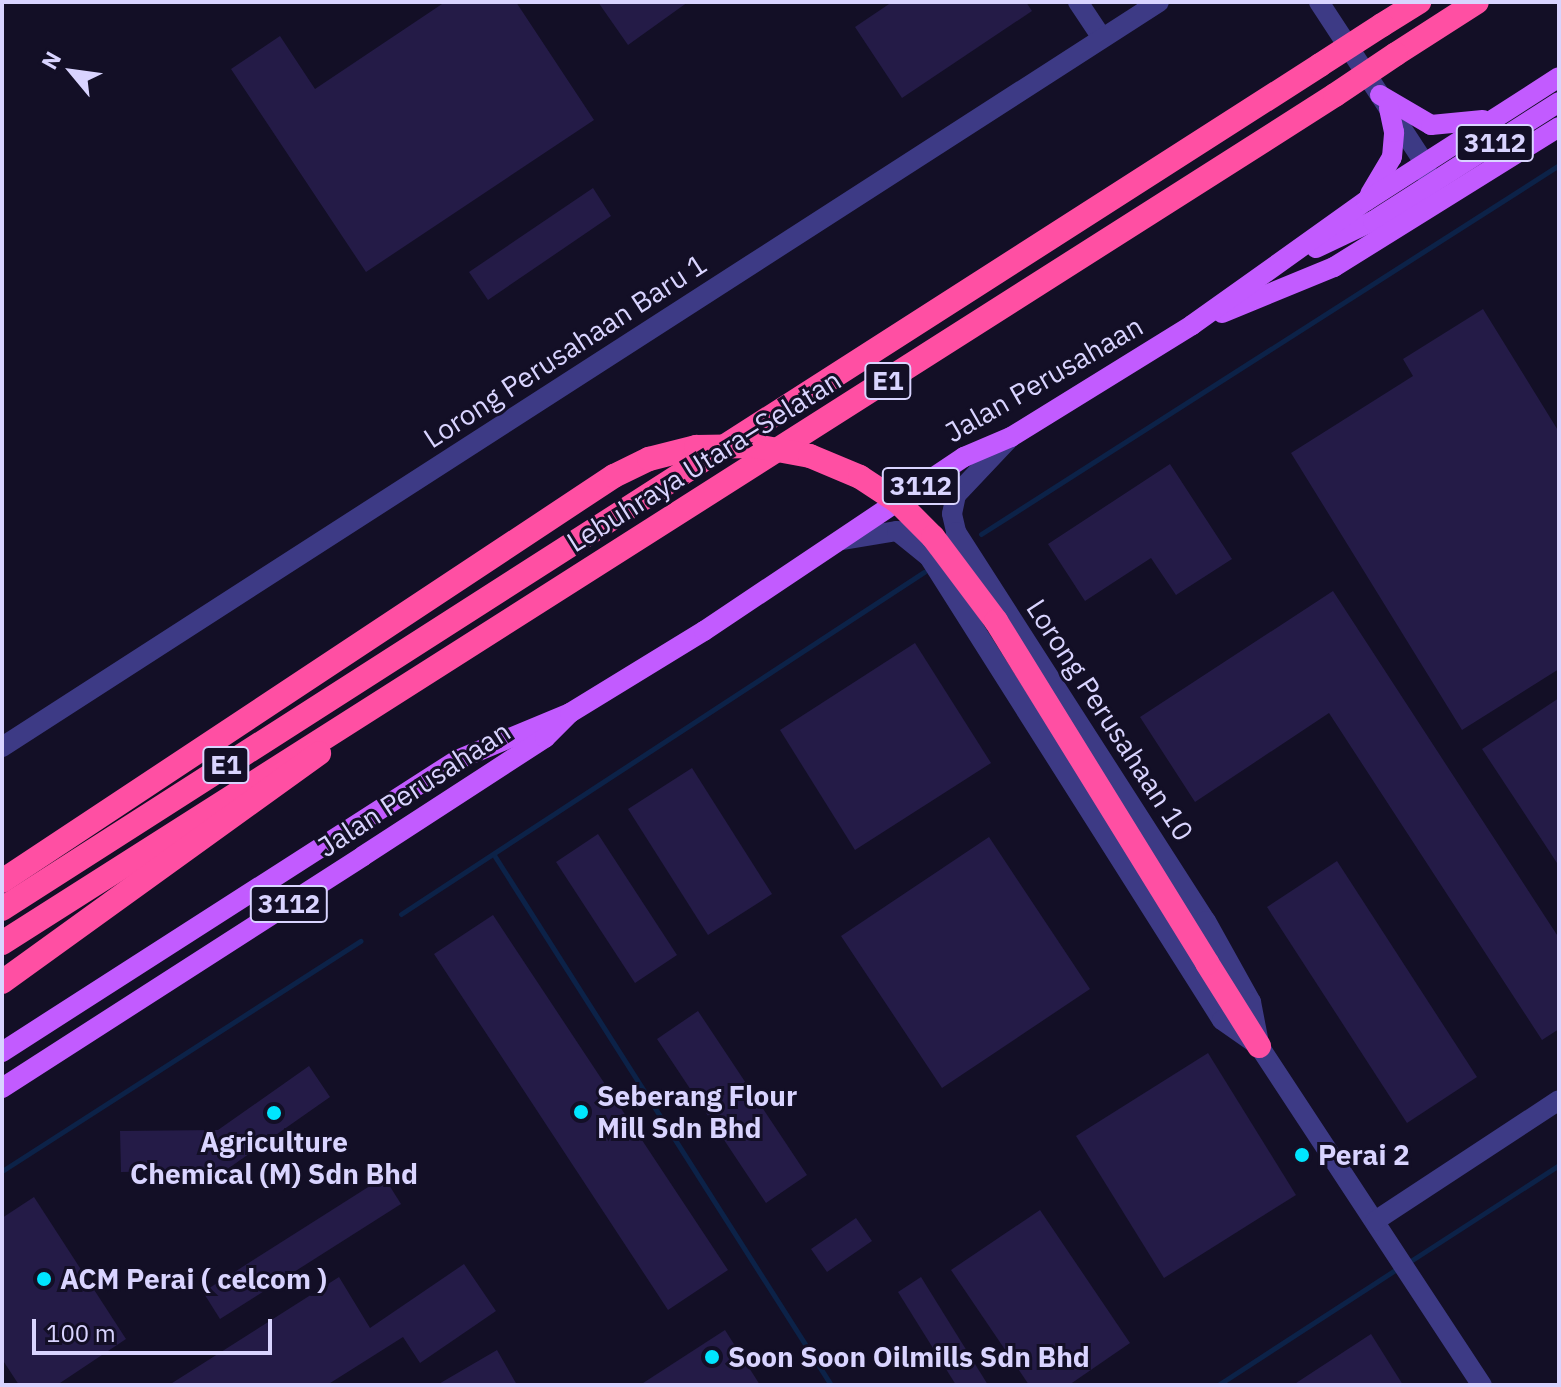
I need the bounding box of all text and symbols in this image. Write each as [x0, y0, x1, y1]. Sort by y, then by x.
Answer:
north arrow [32, 32, 112, 112]
text: N [34, 46, 67, 74]
road number: 3112 [1455, 121, 1535, 165]
street label: Lorong Perusahaan Baru 1 [417, 247, 713, 455]
street label: Jalan Perusahaan [939, 309, 1149, 449]
road number: E1 [864, 359, 912, 403]
street label: Lebuhraya Utara–Selatan [561, 363, 847, 559]
road number: 3112 [881, 464, 961, 508]
street label: Lorong Perusahaan 10 [1019, 593, 1201, 847]
street label: Jalan Perusahaan [312, 714, 516, 864]
road number: E1 [202, 743, 250, 787]
road number: 3112 [249, 882, 329, 926]
place label: Seberang Flour Mill Sdn Bhd [597, 1079, 797, 1145]
marker: Seberang Flour Mill Sdn Bhd [572, 1103, 590, 1121]
marker: Agriculture Chemical (M) Sdn Bhd [265, 1104, 283, 1122]
place label: Agriculture Chemical (M) Sdn Bhd [130, 1125, 418, 1191]
place label: Perai 2 [1318, 1138, 1410, 1172]
marker: Perai 2 [1293, 1146, 1311, 1164]
place label: ACM Perai ( celcom ) [60, 1262, 327, 1296]
marker: ACM Perai ( celcom ) [35, 1270, 53, 1288]
scale bar [36, 1303, 276, 1353]
text: 100 m [46, 1317, 116, 1349]
place label: Soon Soon Oilmills Sdn Bhd [728, 1340, 1090, 1374]
marker: Soon Soon Oilmills Sdn Bhd [703, 1348, 721, 1366]

